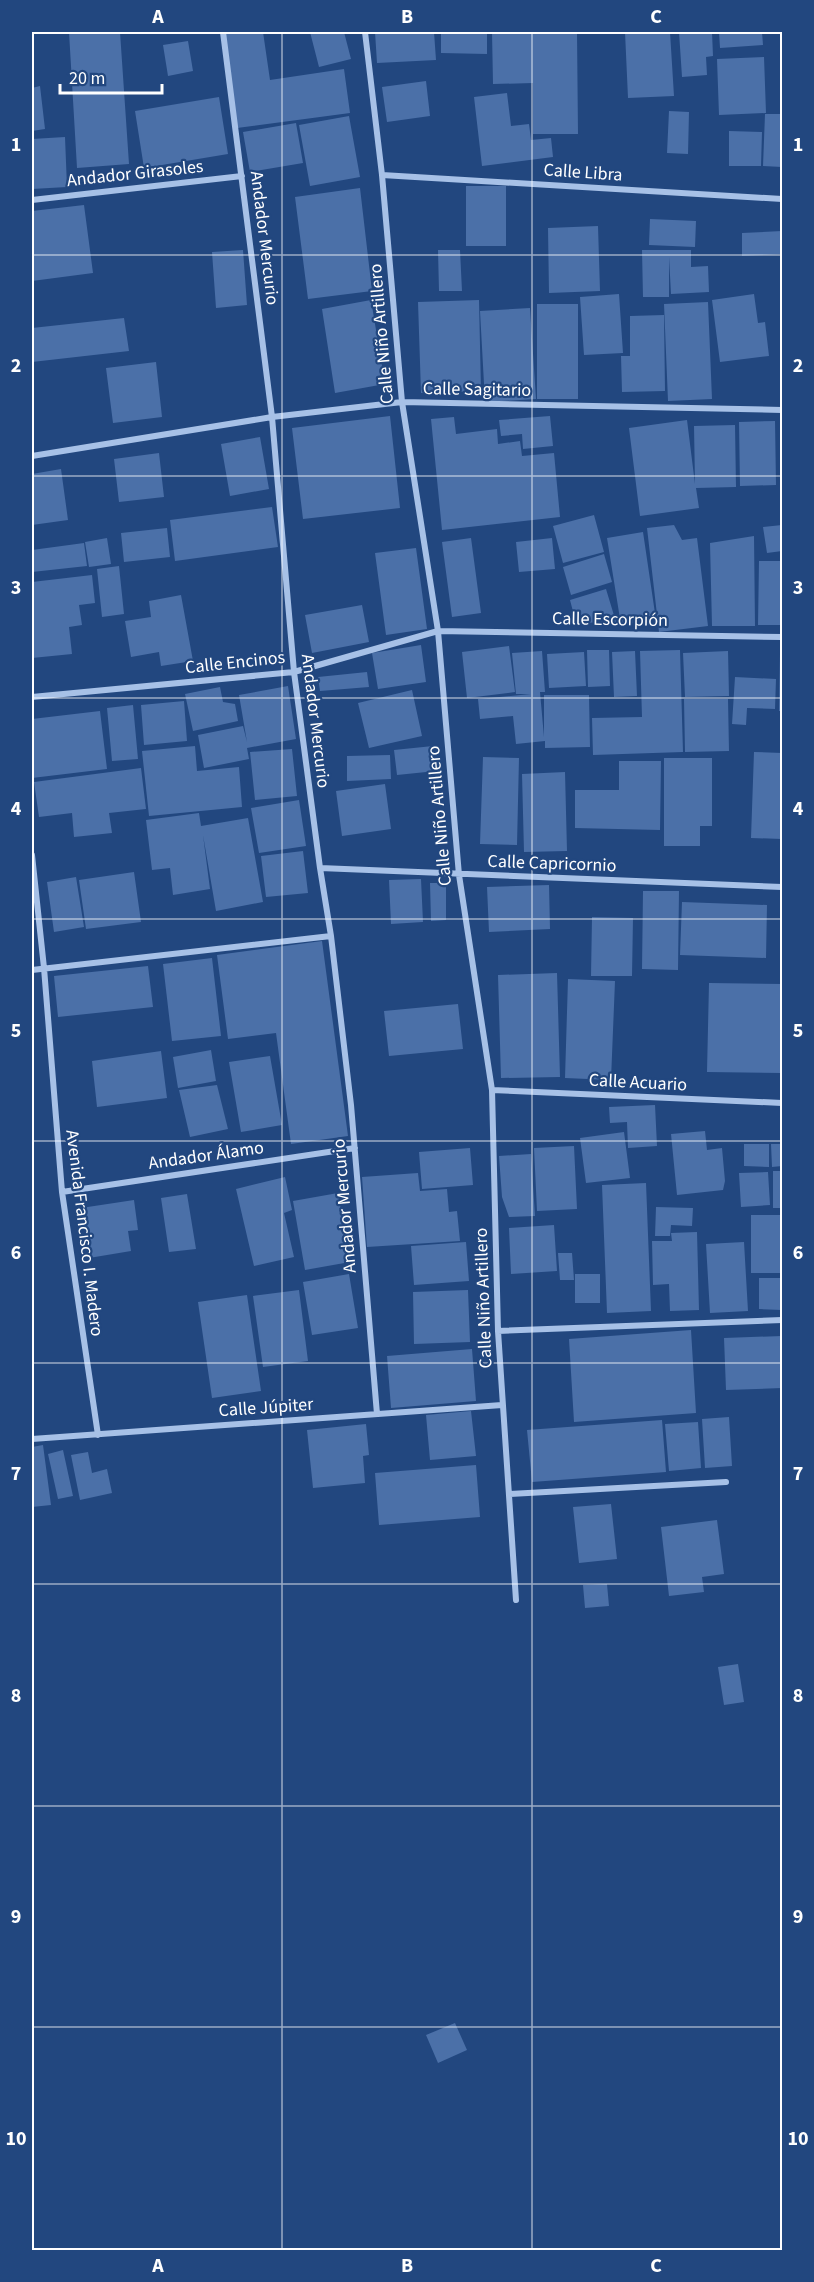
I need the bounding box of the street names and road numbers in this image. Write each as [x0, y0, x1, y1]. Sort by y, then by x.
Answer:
street label: Andador Girasoles [66, 154, 205, 193]
street label: Calle Libra [543, 157, 623, 188]
street label: Andador Mercurio [244, 170, 285, 306]
street label: Calle Niño Artillero [363, 263, 400, 405]
street label: Calle Sagitario [423, 376, 531, 403]
street label: Calle Escorpión [552, 606, 668, 633]
street label: Calle Encinos [184, 645, 286, 680]
street label: Andador Mercurio [295, 653, 336, 789]
street label: Calle Niño Artillero [421, 745, 458, 887]
street label: Calle Capricornio [487, 849, 617, 878]
street label: Calle Acuario [588, 1067, 688, 1098]
street label: Avenida Francisco I. Madero [59, 1128, 110, 1338]
street label: Andador Álamo [147, 1135, 265, 1176]
street label: Andador Mercurio [326, 1138, 363, 1274]
street label: Calle Niño Artillero [469, 1227, 498, 1369]
street label: Calle Júpiter [218, 1392, 315, 1423]

